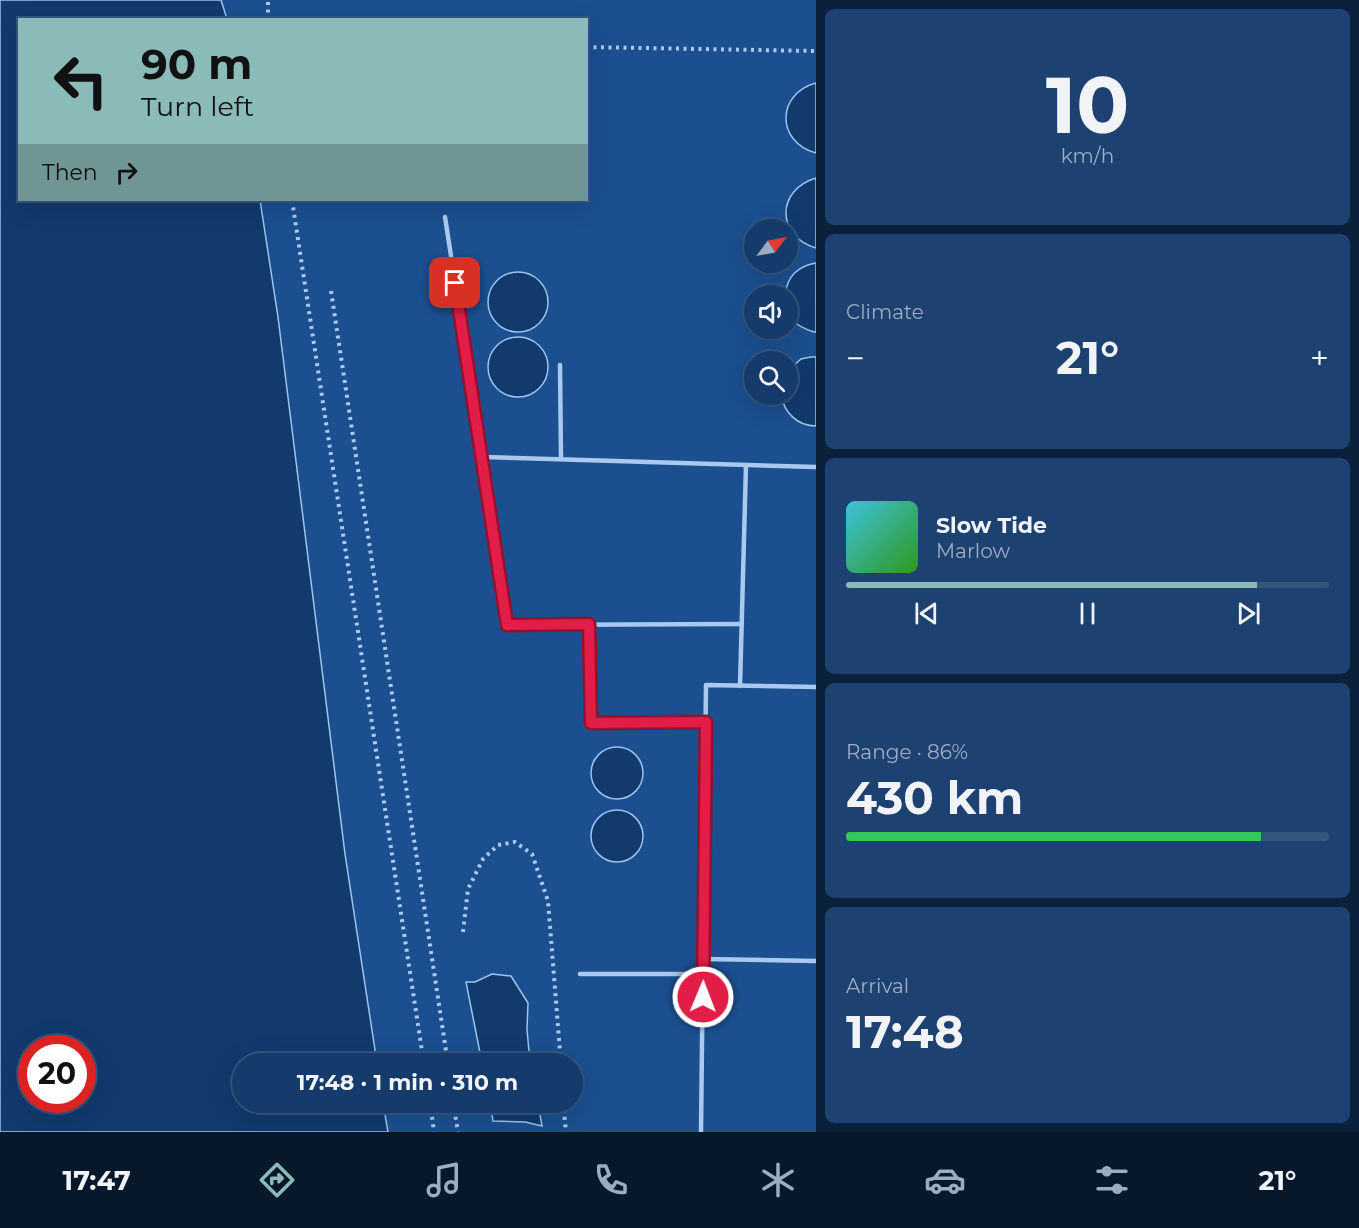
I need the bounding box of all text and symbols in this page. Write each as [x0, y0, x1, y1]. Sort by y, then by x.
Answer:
text: 90 m [141, 38, 252, 90]
icon: left [42, 42, 120, 120]
text: 10 [1046, 57, 1129, 153]
text: Turn left [141, 90, 254, 123]
text: km/h [1061, 144, 1114, 168]
icon: right [110, 156, 143, 189]
text: Then [42, 159, 98, 186]
north arrow [744, 219, 798, 273]
map controls [744, 219, 798, 405]
pin [429, 257, 480, 308]
icon: arrive [438, 266, 471, 299]
button: sound [744, 285, 798, 339]
text: Climate [846, 300, 924, 324]
text: 21° [1056, 330, 1119, 385]
text: − [846, 338, 865, 378]
text: + [1310, 338, 1329, 378]
button: search [744, 351, 798, 405]
text: Slow Tide [936, 512, 1047, 539]
text: Marlow [936, 539, 1010, 563]
icon: previous [910, 597, 943, 630]
icon: pause [1071, 597, 1104, 630]
icon: next [1232, 597, 1265, 630]
text: Range · 86% [846, 740, 968, 764]
text: 430 km [846, 770, 1023, 825]
position arrow [671, 965, 735, 1029]
text: Arrival [846, 974, 909, 998]
text: 17:48 [846, 1004, 964, 1059]
speed limit sign: 20 [18, 1035, 96, 1113]
text: 17:48 · 1 min · 310 m [297, 1069, 518, 1096]
icon: directions [256, 1159, 298, 1201]
icon: music [423, 1159, 465, 1201]
icon: phone [590, 1159, 632, 1201]
icon: climate [757, 1159, 799, 1201]
icon: car [924, 1159, 966, 1201]
icon: filters [1091, 1159, 1133, 1201]
text: 17:47 [63, 1164, 131, 1197]
text: 21° [1259, 1164, 1296, 1197]

